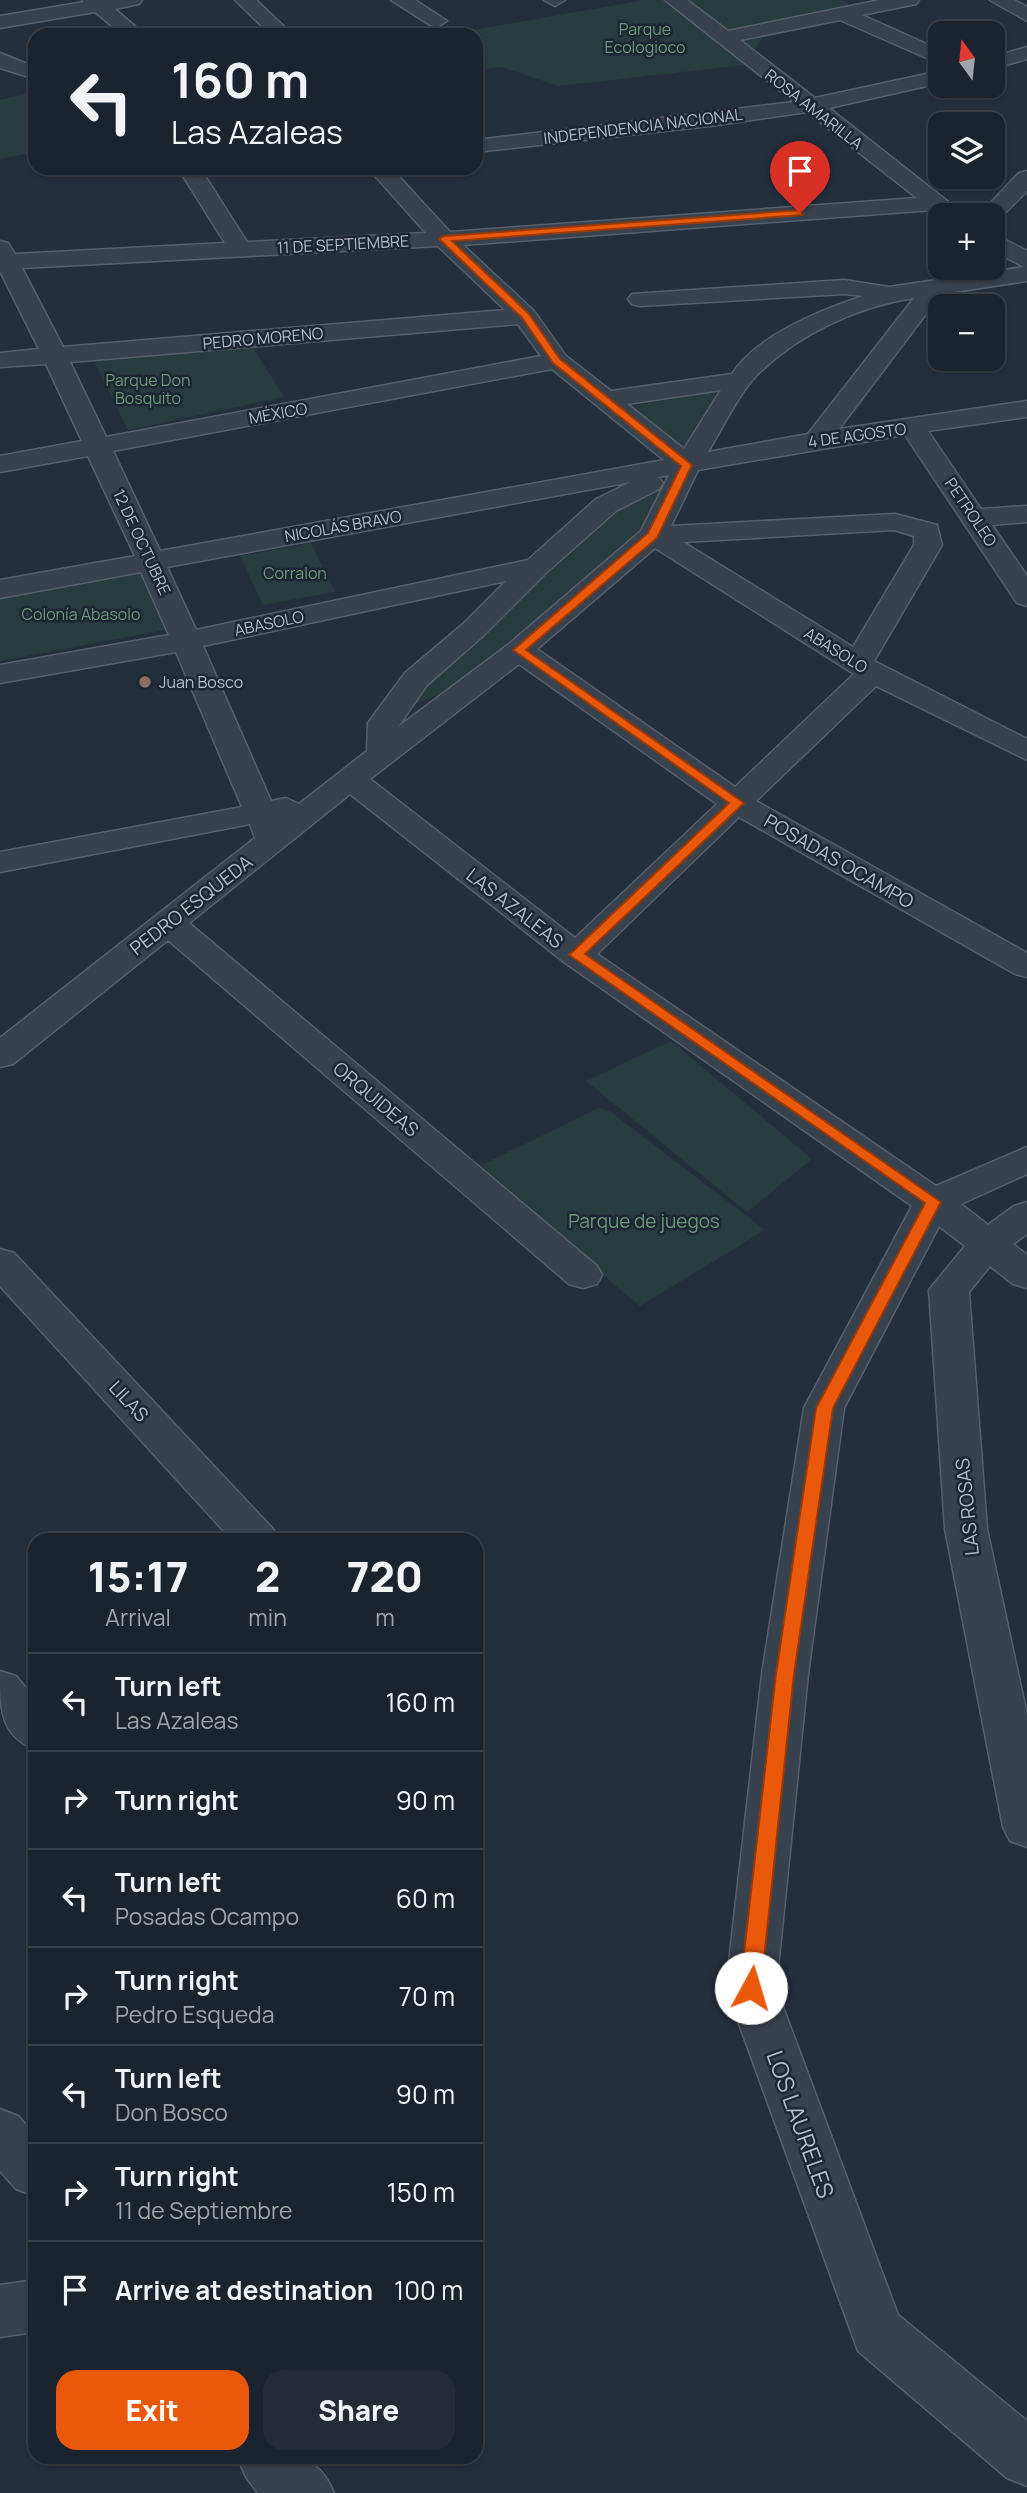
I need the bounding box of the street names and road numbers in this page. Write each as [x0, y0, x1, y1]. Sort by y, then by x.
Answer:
street label: ROSA AMARILLA [760, 64, 868, 154]
street label: INDEPENDENCIA NACIONAL [542, 103, 744, 149]
street label: 11 DE SEPTIEMBRE [276, 230, 410, 258]
street label: PEDRO MORENO [202, 322, 325, 354]
street label: MÉXICO [247, 397, 309, 429]
street label: 4 DE AGOSTO [806, 417, 908, 453]
street label: PETROLEO [940, 473, 1002, 551]
street label: 12 DE OCTUBRE [108, 485, 176, 599]
street label: NICOLÁS BRAVO [283, 505, 404, 547]
street label: ABASOLO [232, 605, 306, 641]
street label: ABASOLO [800, 622, 872, 678]
street label: POSADAS OCAMPO [759, 808, 919, 915]
street label: PEDRO ESQUEDA [124, 849, 258, 961]
street label: LAS AZALEAS [461, 862, 569, 954]
street label: ORQUIDEAS [328, 1056, 424, 1143]
street label: LILAS [103, 1375, 155, 1427]
street label: LAS ROSAS [949, 1457, 985, 1557]
street label: LOS LAURELES [760, 2046, 842, 2202]

